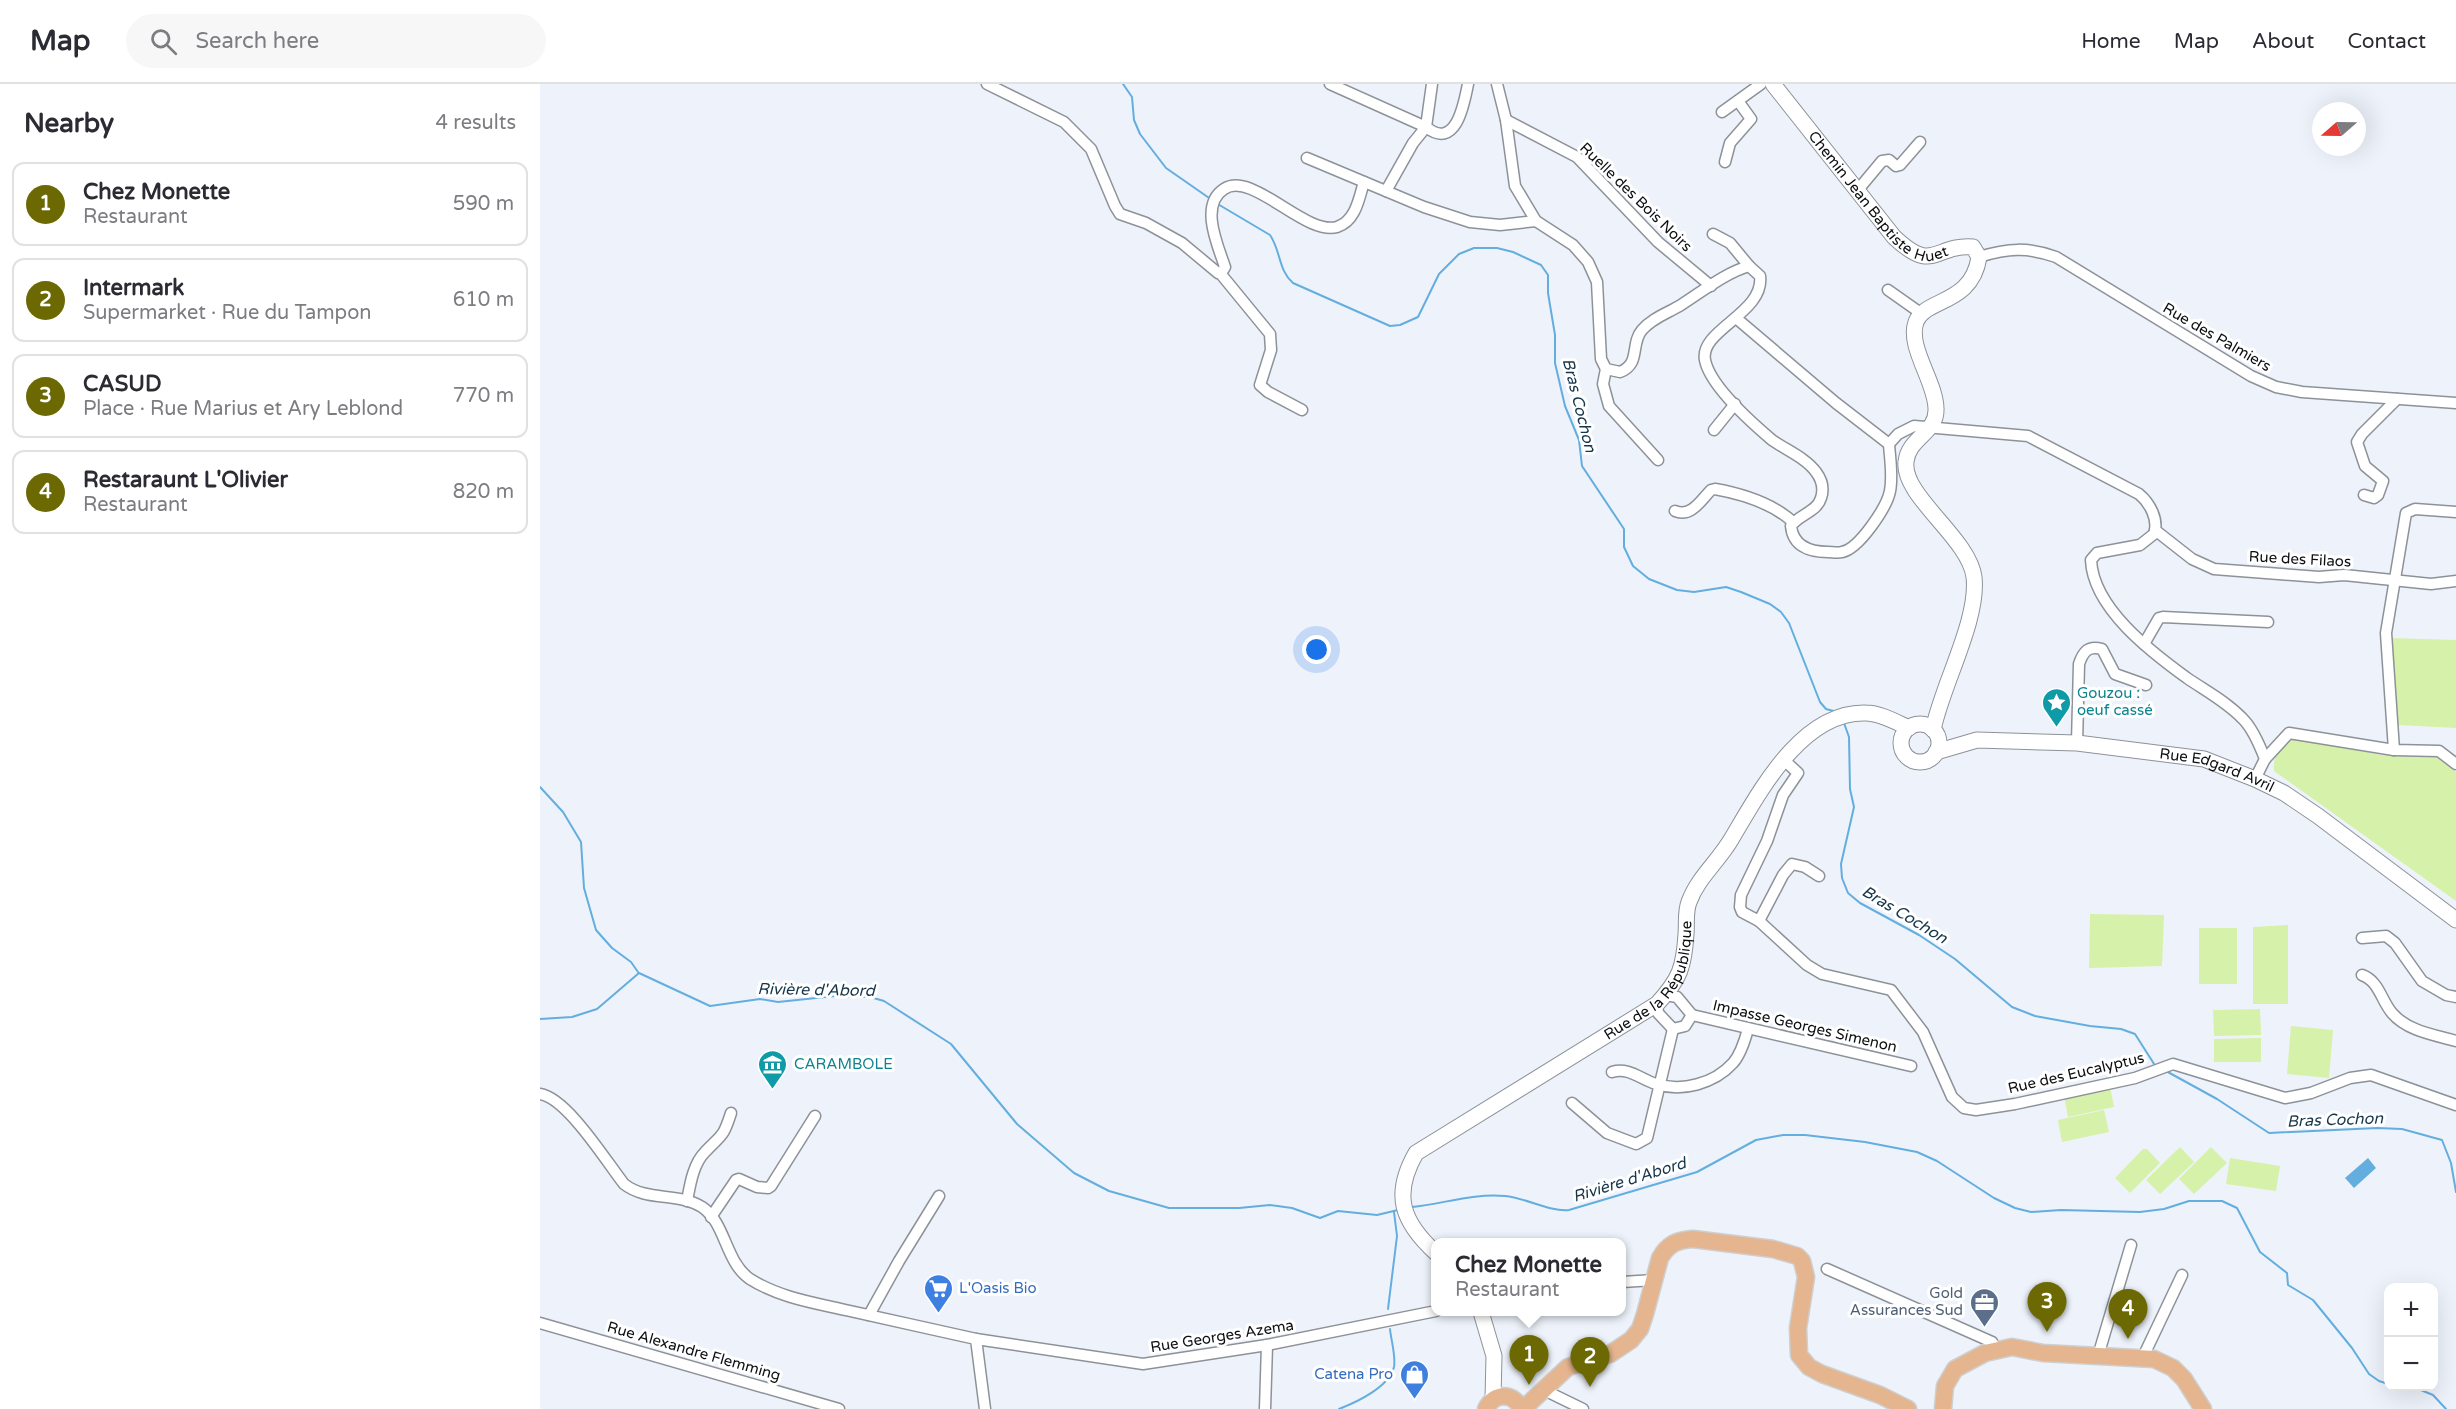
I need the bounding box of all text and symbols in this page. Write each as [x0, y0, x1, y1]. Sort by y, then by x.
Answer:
search box [126, 14, 546, 68]
text: Map [30, 24, 90, 58]
icon: search [147, 25, 180, 58]
text: Search here [195, 28, 319, 54]
text: Home [2081, 29, 2141, 54]
text: Map [2174, 29, 2219, 54]
text: About [2252, 29, 2314, 54]
text: Contact [2347, 29, 2426, 54]
north arrow [2312, 102, 2366, 156]
text: Nearby [24, 108, 114, 139]
text: 4 results [436, 111, 516, 135]
street label: Chemin Jean Baptiste Huet [1805, 127, 1951, 265]
street label: Ruelle des Bois Noirs [1576, 139, 1696, 255]
text: Chez Monette [83, 179, 230, 205]
text: 1 [39, 192, 52, 216]
text: 590 m [453, 192, 514, 216]
text: Restaurant [83, 205, 188, 229]
text: Intermark [83, 275, 184, 301]
text: 2 [39, 288, 52, 312]
text: 610 m [453, 288, 514, 312]
street label: Rue des Palmiers [2160, 299, 2274, 375]
text: Supermarket · Rue du Tampon [83, 301, 372, 325]
water label: Bras Cochon [1558, 356, 1601, 456]
text: CASUD [83, 371, 161, 397]
text: 3 [39, 384, 52, 408]
text: 770 m [453, 384, 514, 408]
text: Place · Rue Marius et Ary Leblond [83, 397, 403, 421]
text: Restaraunt L'Olivier [83, 467, 288, 493]
text: 4 [39, 480, 52, 504]
text: 820 m [453, 480, 514, 504]
text: Restaurant [83, 493, 188, 517]
street label: Rue des Filaos [2248, 547, 2352, 571]
your location [1302, 635, 1331, 664]
place label: Gouzou : oeuf cassé [2077, 684, 2153, 719]
place icon: Gouzou : oeuf cassé [2040, 686, 2072, 728]
street label: Rue Edgard Avril [2159, 744, 2277, 796]
water label: Bras Cochon [1858, 881, 1952, 949]
street label: Rue de la République [1601, 921, 1695, 1044]
water label: Rivière d'Abord [757, 979, 877, 1001]
street label: Impasse Georges Simenon [1711, 996, 1899, 1056]
museum icon: CARAMBOLE [757, 1048, 789, 1090]
street label: Rue des Eucalyptus [2006, 1049, 2146, 1097]
place label: CARAMBOLE [794, 1055, 893, 1073]
water label: Bras Cochon [2287, 1108, 2385, 1132]
water label: Rivière d'Abord [1570, 1153, 1690, 1207]
popup [1431, 1238, 1626, 1316]
text: Chez Monette [1455, 1252, 1602, 1278]
supermarket icon: L'Oasis Bio [922, 1272, 954, 1314]
text: Restaurant [1455, 1278, 1560, 1302]
place label: L'Oasis Bio [959, 1279, 1037, 1297]
pin: 3 [2028, 1282, 2066, 1332]
map controls [2384, 1283, 2438, 1391]
button: + [2384, 1283, 2438, 1337]
place label: Gold Assurances Sud [1850, 1284, 1963, 1319]
office icon: Gold Assurances Sud [1968, 1286, 2000, 1328]
pin: 4 [2108, 1290, 2148, 1339]
street label: Rue Georges Azema [1149, 1316, 1295, 1356]
street label: Rue Alexandre Flemming [605, 1318, 783, 1384]
pin: 1 [1510, 1336, 1548, 1385]
button: − [2384, 1337, 2438, 1391]
pin: 2 [1570, 1338, 1610, 1387]
shop icon: Catena Pro [1398, 1358, 1430, 1400]
place label: Catena Pro [1314, 1365, 1393, 1383]

